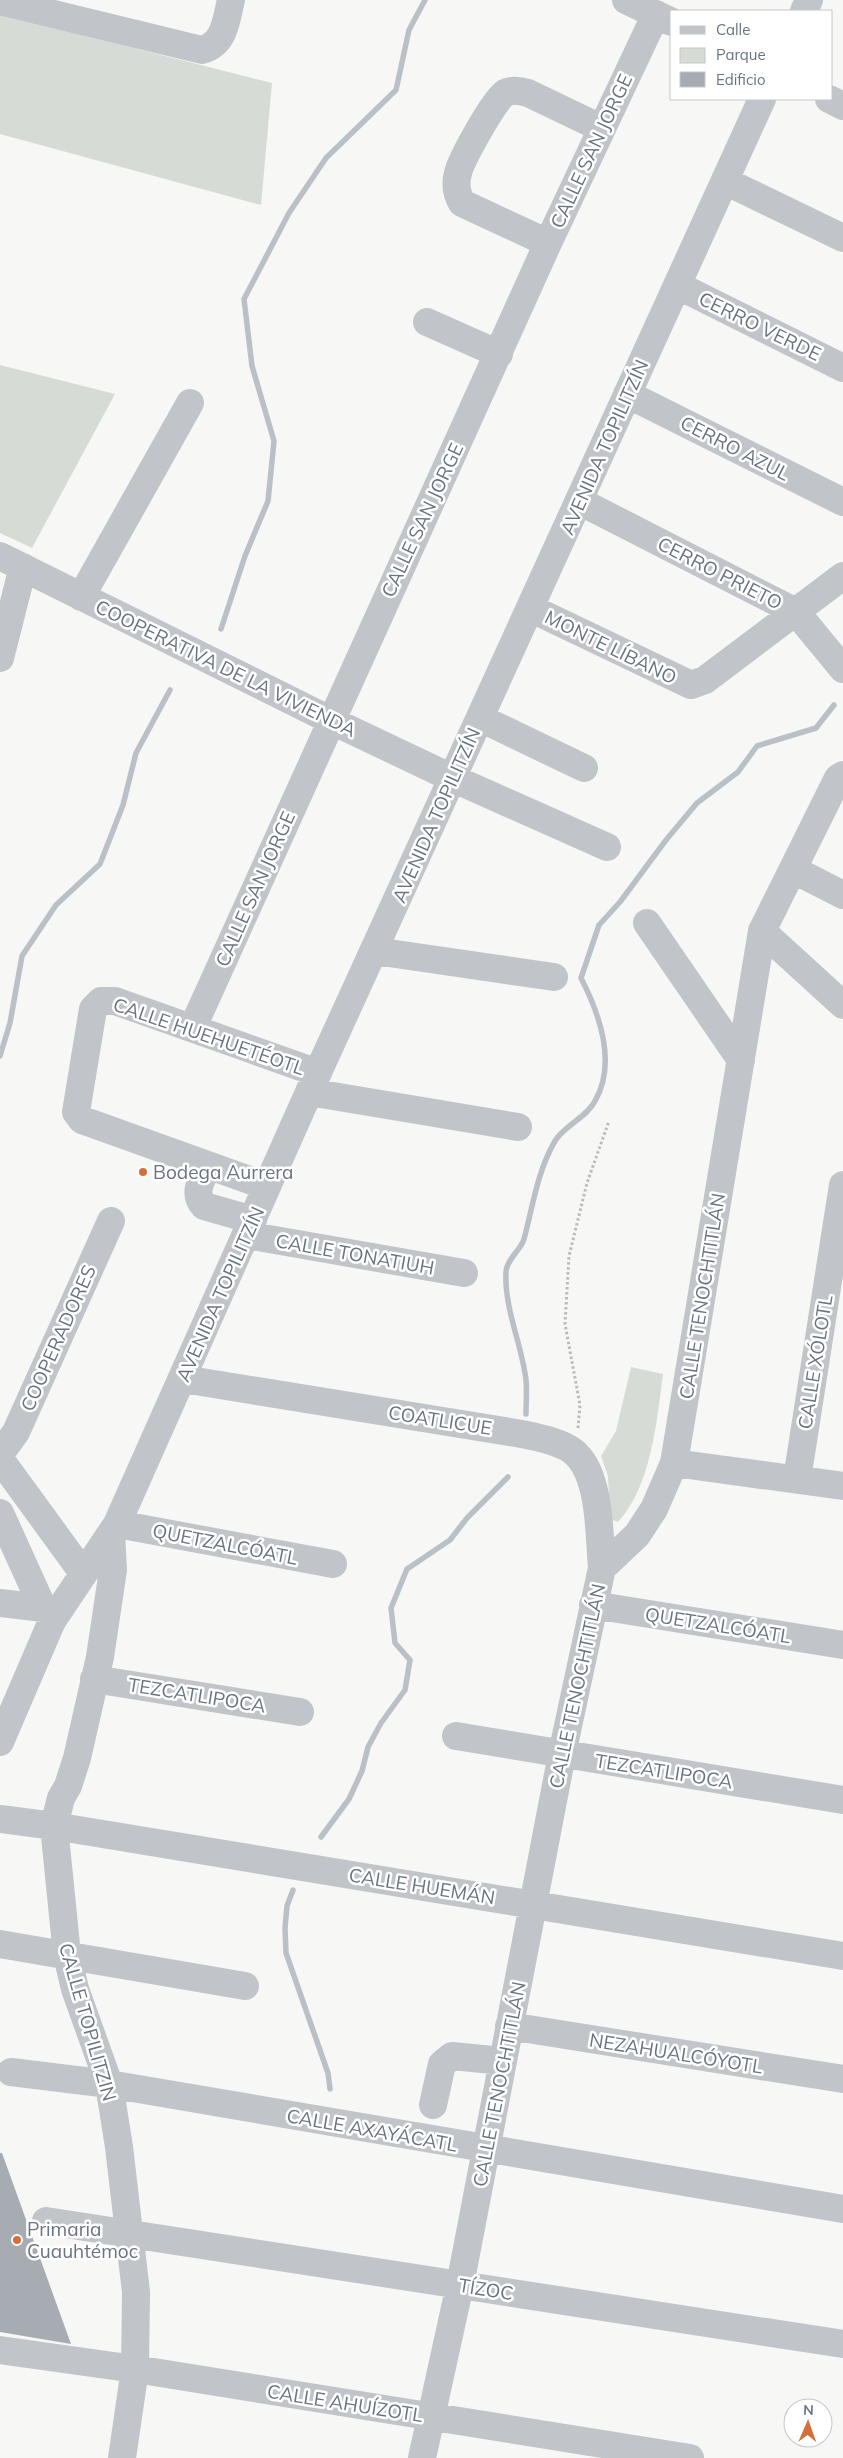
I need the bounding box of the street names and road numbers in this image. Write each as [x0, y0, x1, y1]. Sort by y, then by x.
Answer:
street label: CALLE SAN JORGE [545, 70, 637, 232]
street label: CERRO VERDE [695, 286, 825, 366]
street label: AVENIDA TOPILITZÍN [555, 356, 653, 538]
street label: CERRO AZUL [676, 410, 794, 486]
street label: CALLE SAN JORGE [376, 439, 468, 601]
street label: CERRO PRIETO [654, 531, 786, 615]
street label: COOPERATIVA DE LA VIVIENDA [92, 594, 360, 742]
street label: MONTE LÍBANO [541, 605, 681, 689]
street label: AVENIDA TOPILITZÍN [387, 724, 485, 906]
street label: CALLE SAN JORGE [210, 808, 300, 970]
street label: CALLE HUEHUETÉOTL [110, 992, 308, 1080]
street label: CALLE TENOCHTITLÁN [674, 1191, 730, 1401]
street label: AVENIDA TOPILITZÍN [171, 1203, 269, 1385]
street label: CALLE TONATIUH [274, 1228, 436, 1280]
street label: COOPERADORES [15, 1261, 101, 1415]
street label: CALLE XÓLOTL [793, 1293, 838, 1431]
street label: COATLICUE [387, 1400, 493, 1440]
street label: QUETZALCÓATL [151, 1518, 300, 1570]
street label: CALLE TENOCHTITLÁN [544, 1582, 610, 1790]
street label: QUETZALCÓATL [644, 1602, 793, 1648]
street label: TEZCATLIPOCA [126, 1672, 268, 1718]
street label: TEZCATLIPOCA [593, 1748, 735, 1794]
street label: CALLE HUEMÁN [347, 1863, 497, 1909]
street label: CALLE TOPILITZIN [54, 1940, 122, 2104]
street label: CALLE TENOCHTITLÁN [467, 1979, 531, 2189]
street label: NEZAHUALCÓYOTL [588, 2027, 765, 2079]
street label: CALLE AXAYÁCATL [285, 2103, 460, 2157]
street label: TÍZOC [457, 2273, 515, 2305]
street label: CALLE AHUÍZOTL [265, 2379, 425, 2427]

